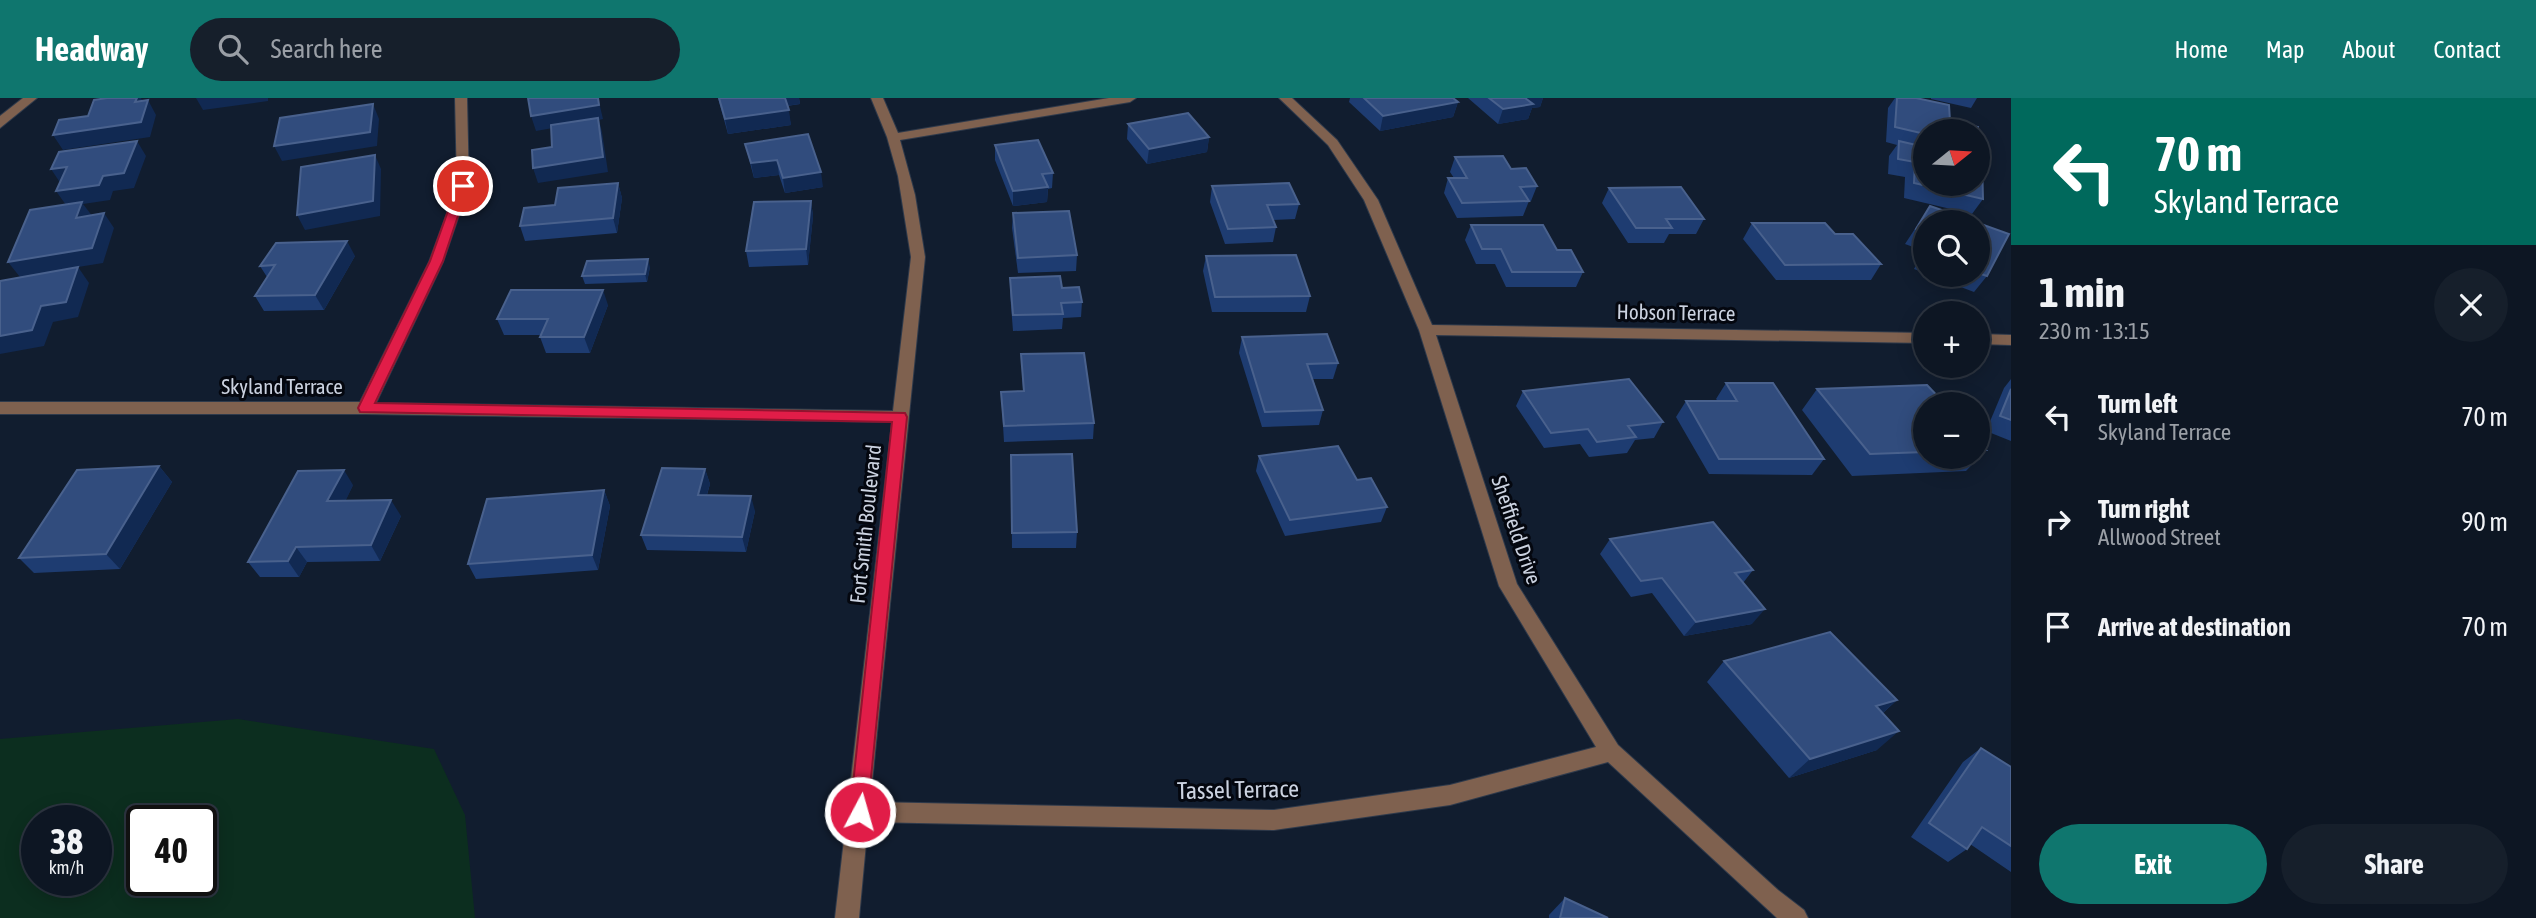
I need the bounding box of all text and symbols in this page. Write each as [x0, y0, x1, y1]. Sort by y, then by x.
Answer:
search box [190, 18, 680, 81]
text: Headway [35, 30, 148, 68]
icon: search [214, 30, 252, 68]
text: Search here [270, 34, 383, 64]
text: Home [2174, 36, 2228, 63]
text: Map [2266, 36, 2304, 63]
text: About [2342, 36, 2395, 63]
text: Contact [2433, 36, 2501, 63]
north arrow [1913, 119, 1990, 196]
map controls [1913, 119, 1990, 469]
text: 70 m [2154, 125, 2242, 181]
icon: left [2039, 126, 2130, 217]
pin [433, 156, 493, 216]
icon: arrive [444, 167, 482, 205]
text: Skyland Terrace [2154, 183, 2339, 220]
button: search [1913, 210, 1990, 287]
text: 1 min [2039, 268, 2125, 316]
button: close [2434, 268, 2508, 342]
street label: Hobson Terrace [1616, 299, 1736, 325]
button: + [1913, 301, 1990, 378]
text: 230 m · 13:15 [2039, 318, 2150, 344]
street label: Skyland Terrace [221, 374, 343, 398]
text: Turn left [2098, 389, 2178, 419]
button: − [1913, 392, 1990, 469]
icon: left [2039, 398, 2077, 436]
text: 70 m [2461, 402, 2508, 432]
text: Skyland Terrace [2098, 419, 2231, 445]
street label: Fort Smith Boulevard [845, 443, 885, 605]
street label: Sheffield Drive [1487, 472, 1547, 587]
text: Turn right [2098, 494, 2189, 524]
icon: right [2039, 503, 2077, 541]
text: 90 m [2461, 507, 2508, 537]
text: Allwood Street [2098, 524, 2221, 550]
icon: arrive [2039, 608, 2077, 646]
text: Arrive at destination [2098, 612, 2291, 642]
text: 70 m [2461, 612, 2508, 642]
position arrow [823, 775, 897, 849]
street label: Tassel Terrace [1177, 775, 1299, 804]
speed limit sign: 40 [126, 805, 217, 896]
text: 38 [50, 821, 83, 861]
button: Exit [2039, 824, 2267, 904]
button: Share [2281, 824, 2508, 904]
text: km/h [49, 857, 84, 878]

